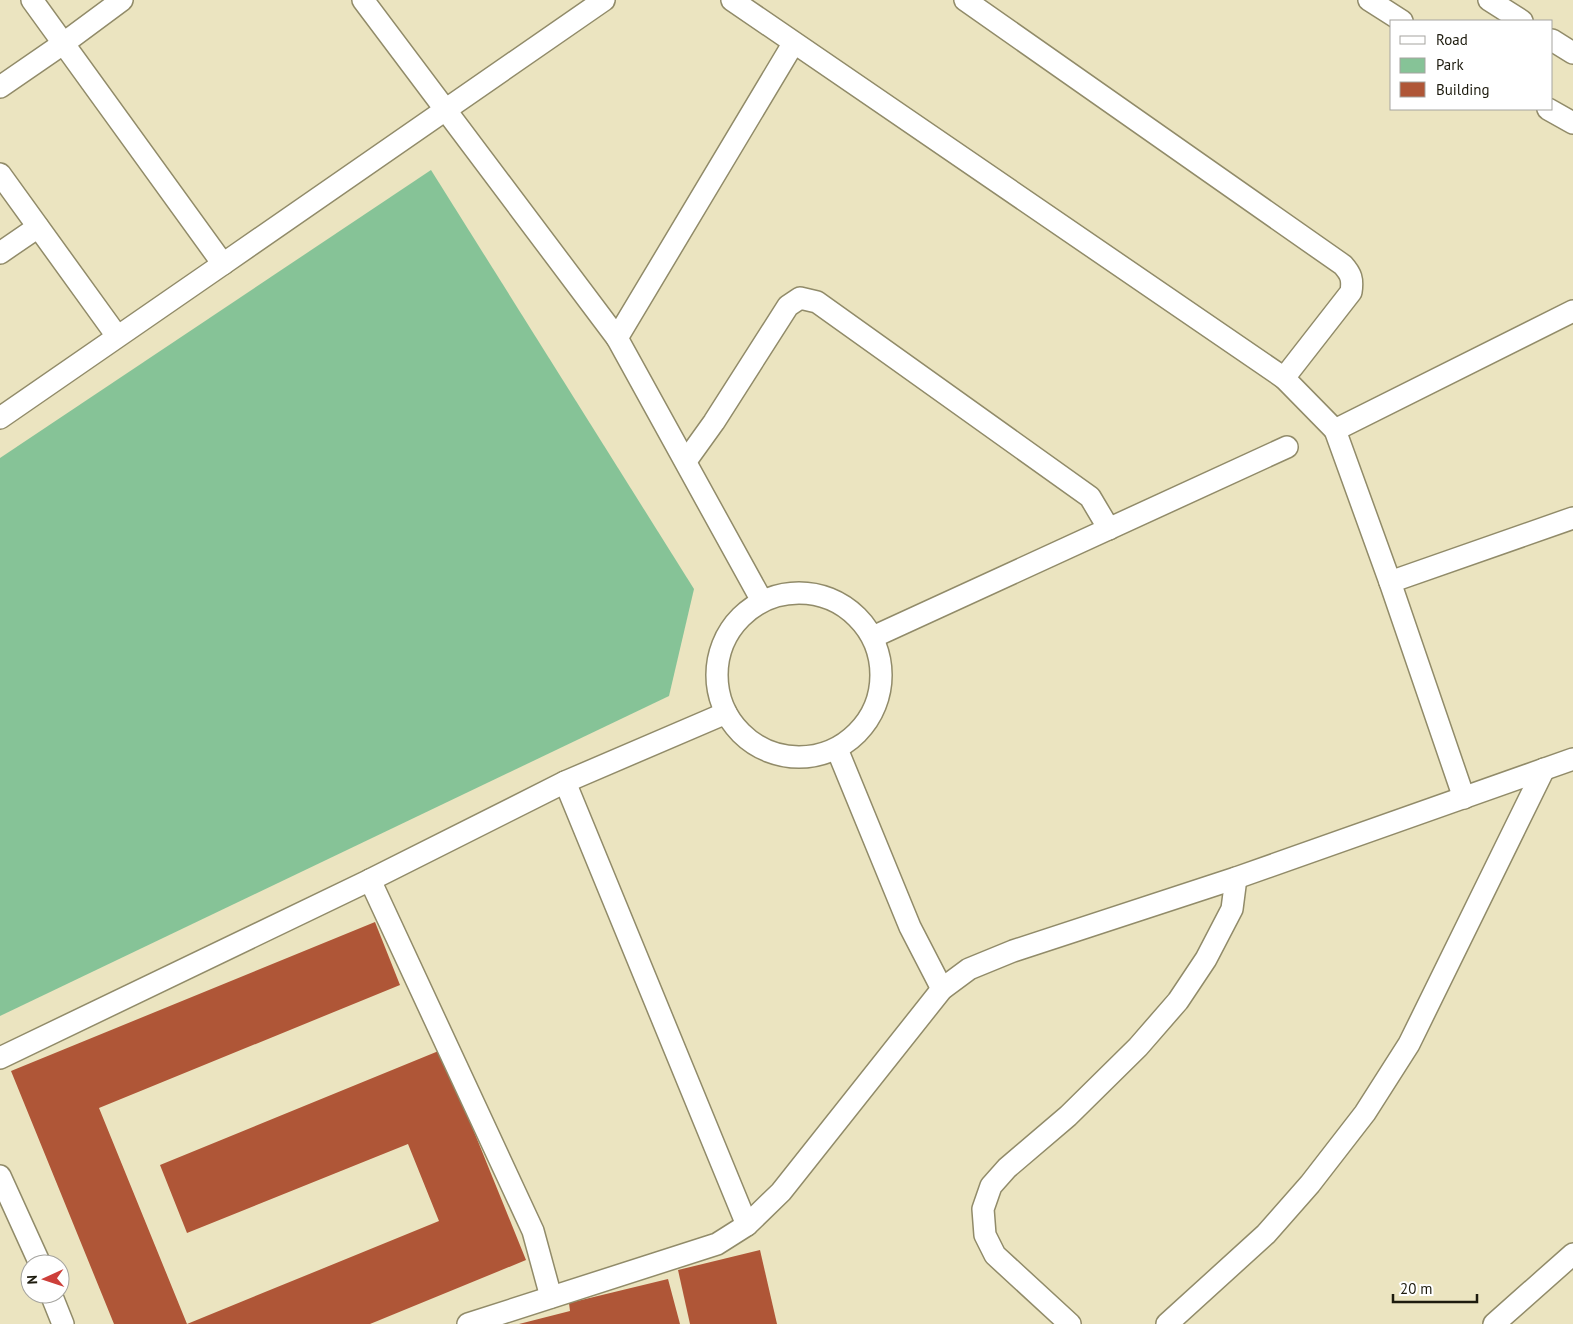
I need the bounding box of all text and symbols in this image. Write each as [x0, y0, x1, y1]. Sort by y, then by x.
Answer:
legend [1390, 20, 1553, 110]
text: Road [1436, 30, 1468, 49]
text: Park [1436, 55, 1464, 74]
text: Building [1436, 80, 1490, 99]
north arrow [20, 1254, 70, 1304]
scale bar [1393, 1272, 1477, 1304]
text: N [23, 1275, 41, 1285]
text: 20 m [1400, 1279, 1433, 1298]

